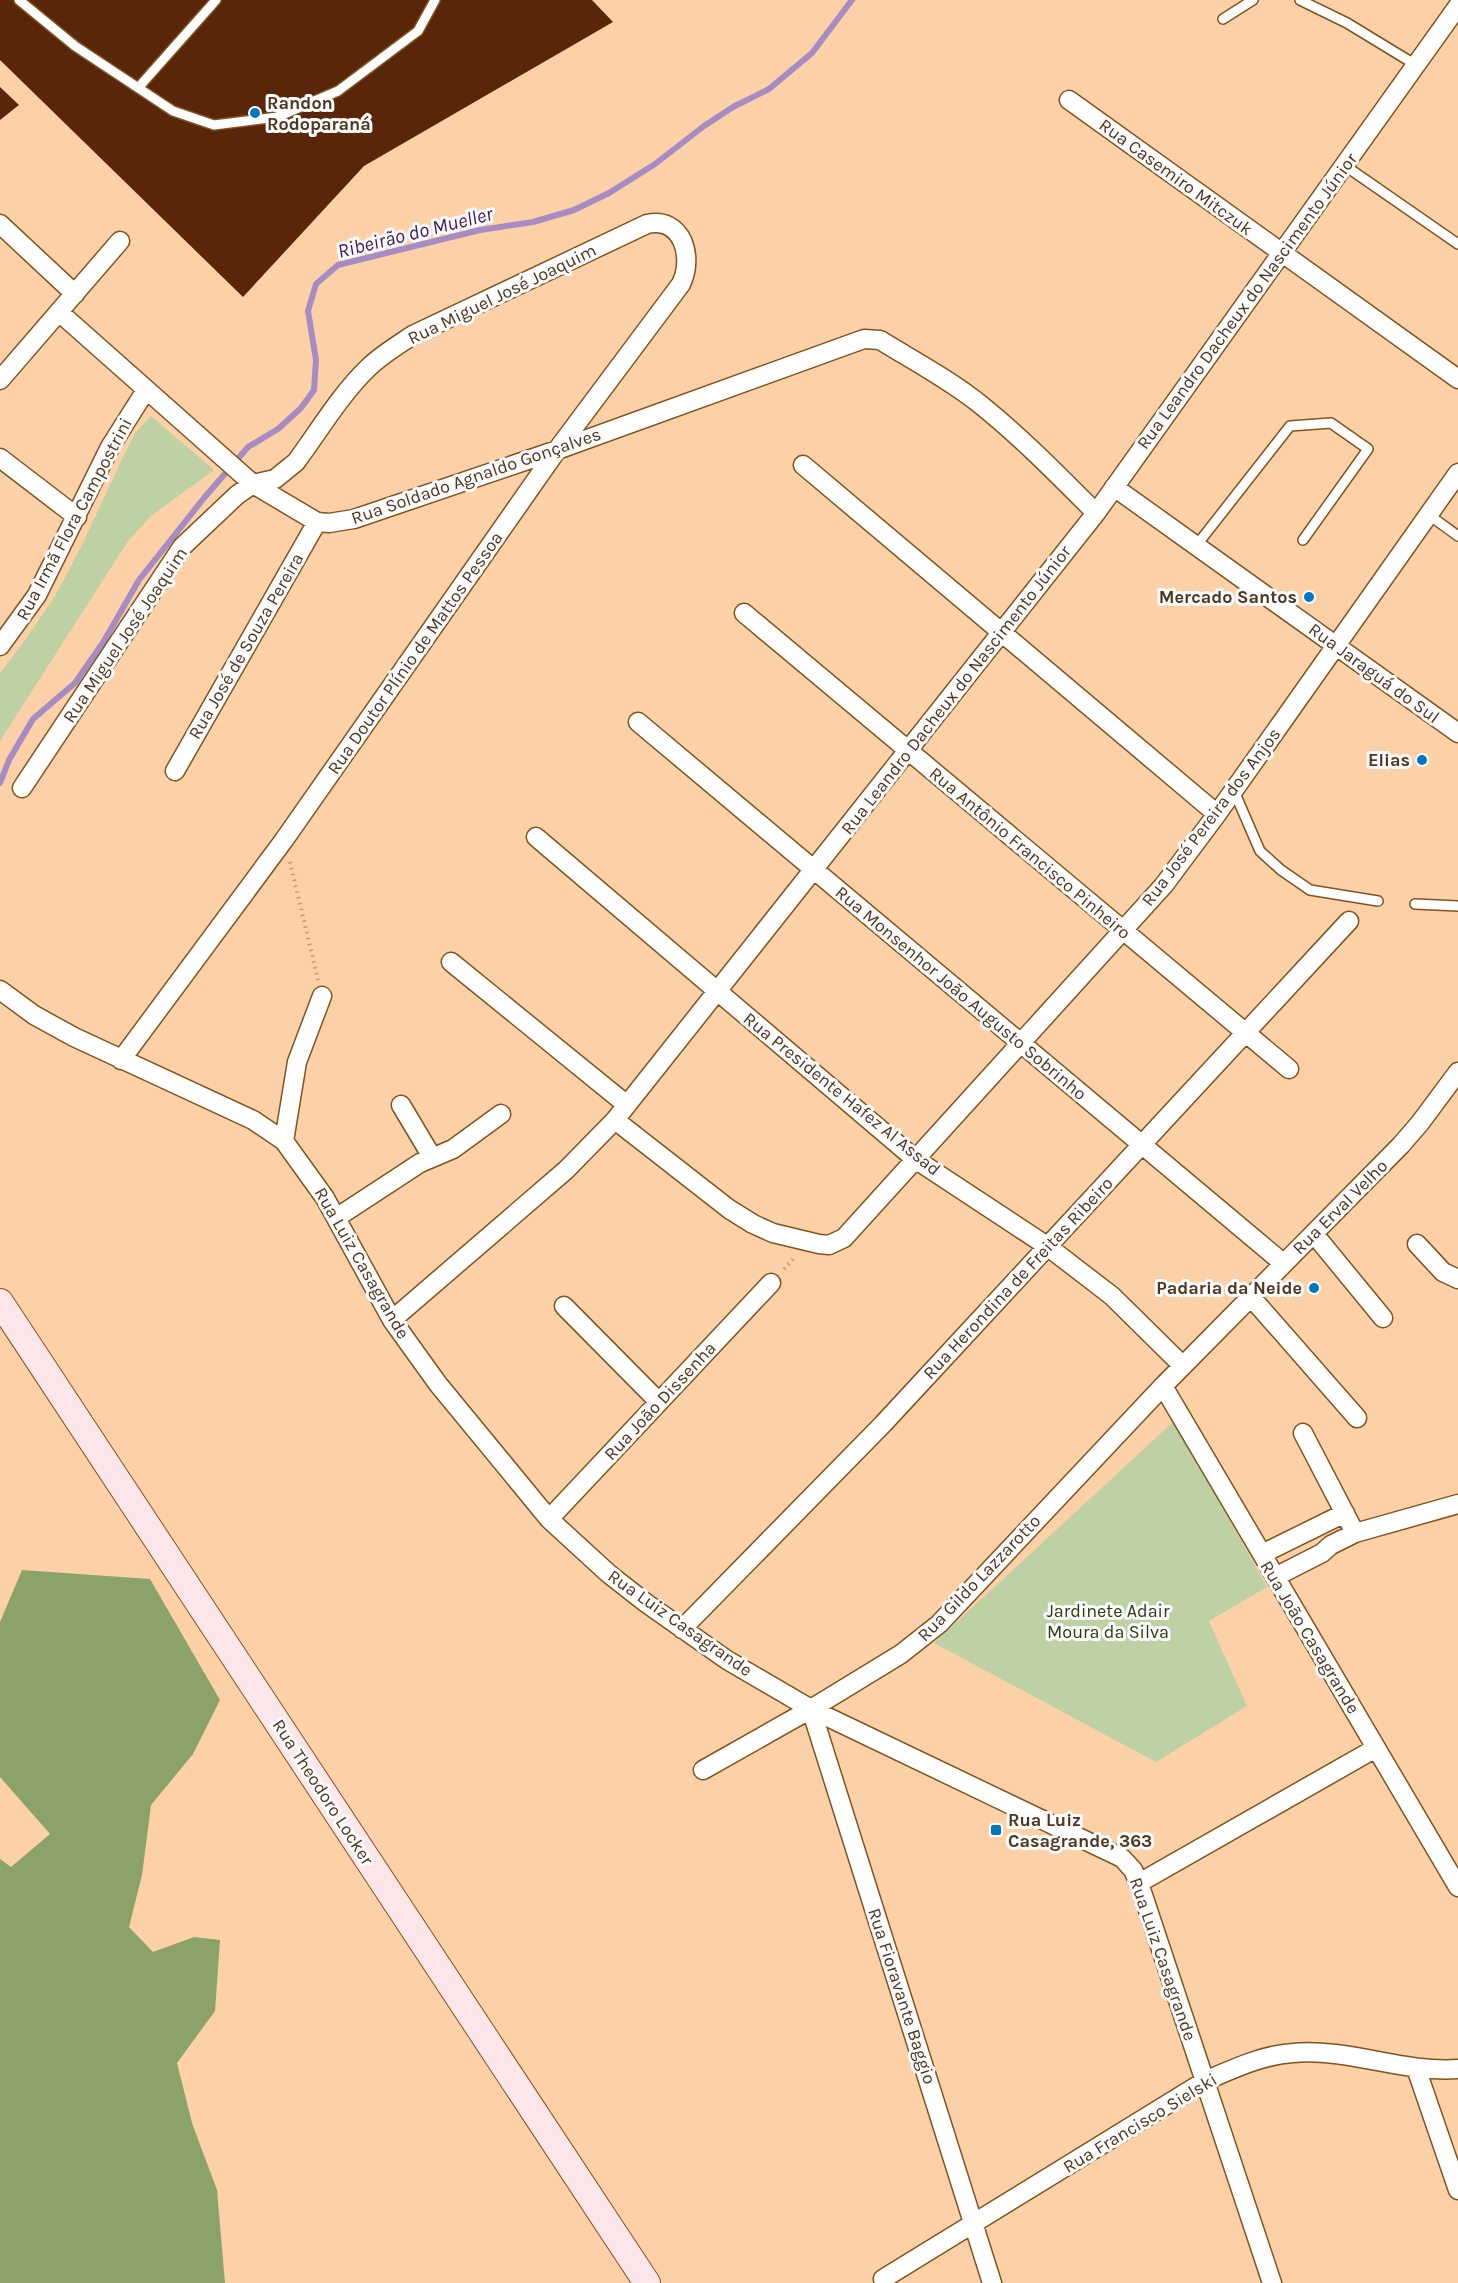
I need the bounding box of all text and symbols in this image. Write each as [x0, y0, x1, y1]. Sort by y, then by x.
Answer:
place label: Randon Rodoparaná [267, 92, 371, 135]
marker: Randon Rodoparaná [248, 106, 262, 120]
street label: Rua Casemiro Mitczuk [1095, 114, 1257, 240]
street label: Rua Leandro Dacheux do Nascimento Júnior [1132, 148, 1362, 454]
water label: Ribeirão do Mueller [335, 202, 496, 263]
street label: Rua Miguel José Joaquim [404, 239, 600, 349]
street label: Rua Irmã Flora Campostrini [11, 414, 137, 624]
street label: Rua Soldado Agnaldo Gonçalves [348, 423, 604, 529]
street label: Rua Doutor Plínio de Mattos Pessoa [322, 527, 508, 779]
street label: Rua Leandro Dacheux do Nascimento Júnior [836, 541, 1076, 839]
street label: Rua Miguel José Joaquim [58, 543, 192, 727]
street label: Rua José de Souza Pereira [184, 549, 308, 743]
place label: Mercado Santos [1159, 586, 1297, 608]
marker: Mercado Santos [1302, 590, 1316, 604]
street label: Rua Jaraguá do Sul [1304, 618, 1444, 728]
street label: Rua José Pereira dos Anjos [1137, 723, 1285, 911]
place label: Elias [1368, 749, 1410, 771]
marker: Elias [1415, 753, 1429, 767]
street label: Rua Antônio Francisco Pinheiro [925, 762, 1135, 944]
street label: Rua Monsenhor João Augusto Sobrinho [831, 881, 1091, 1105]
street label: Rua Presidente Hafez Al Assad [739, 1008, 945, 1180]
street label: Rua Erval Velho [1288, 1155, 1392, 1259]
street label: Rua Herondina de Freitas Ribeiro [918, 1172, 1118, 1384]
street label: Rua Luiz Casagrande [310, 1183, 414, 1343]
place label: Padaria da Neide [1156, 1277, 1302, 1299]
marker: Padaria da Neide [1307, 1281, 1321, 1295]
street label: Rua João Dissenha [599, 1337, 721, 1465]
street label: Rua Gildo Lazzarotto [913, 1510, 1045, 1646]
street label: Rua João Casagrande [1256, 1556, 1364, 1718]
street label: Rua Luiz Casagrande [604, 1565, 756, 1681]
park label: Jardinete Adair Moura da Silva [1047, 1600, 1170, 1643]
street label: Rua Theodoro Locker [268, 1715, 379, 1870]
place label: Rua Luiz Casagrande, 363 [1008, 1809, 1152, 1852]
marker: Rua Luiz Casagrande, 363 [989, 1823, 1003, 1837]
street label: Rua Luiz Casagrande [1125, 1874, 1201, 2044]
street label: Rua Fioravante Baggio [863, 1905, 941, 2087]
street label: Rua Francisco Sielski [1059, 2068, 1221, 2178]

